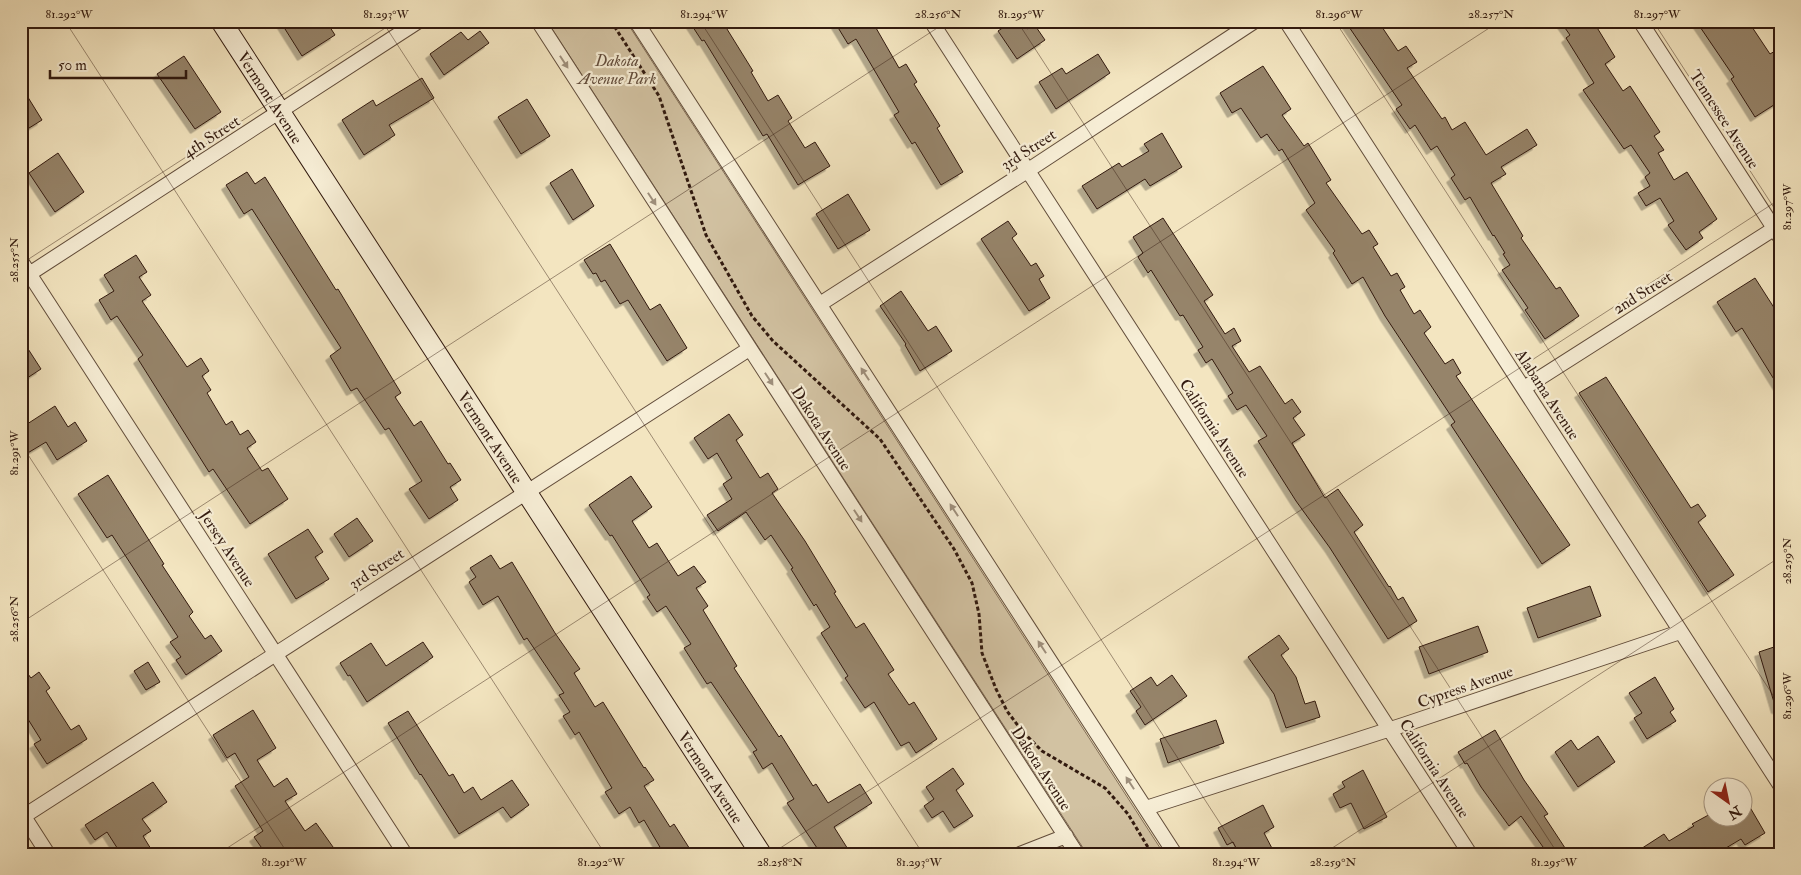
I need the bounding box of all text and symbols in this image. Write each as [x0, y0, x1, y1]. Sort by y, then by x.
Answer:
text: 81.292°W [46, 7, 93, 22]
text: 81.293°W [363, 7, 410, 22]
text: 81.294°W [680, 7, 728, 22]
text: 28.256°N [915, 7, 961, 22]
text: 81.295°W [998, 7, 1045, 22]
text: 81.296°W [1316, 7, 1363, 22]
text: 28.257°N [1468, 7, 1514, 22]
text: 81.297°W [1634, 7, 1681, 22]
scale bar [50, 48, 186, 80]
street label: Vermont Avenue [232, 48, 307, 148]
park label: Dakota Avenue Park [576, 51, 657, 89]
text: 50 m [58, 56, 87, 75]
one-way arrow [560, 56, 569, 69]
street label: Tennessee Avenue [1685, 66, 1764, 173]
street label: 4th Street [179, 111, 244, 163]
street label: 3rd Street [997, 125, 1060, 175]
text: 81.297°W [1780, 183, 1795, 230]
one-way arrow [648, 192, 657, 205]
text: 28.255°N [7, 237, 22, 283]
street label: 2nd Street [1609, 267, 1676, 319]
street label: Alabama Avenue [1510, 345, 1584, 444]
one-way arrow [861, 367, 870, 381]
one-way arrow [764, 373, 774, 386]
street label: California Avenue [1175, 375, 1254, 482]
street label: Dakota Avenue [787, 383, 856, 475]
street label: Vermont Avenue [453, 388, 527, 488]
text: 81.291°W [7, 430, 22, 476]
one-way arrow [949, 504, 958, 517]
street label: Jersey Avenue [193, 505, 260, 592]
one-way arrow [853, 509, 862, 522]
text: 28.259°N [1780, 538, 1795, 584]
street label: 3rd Street [345, 544, 408, 594]
text: 28.256°N [7, 596, 22, 642]
one-way arrow [1037, 640, 1046, 654]
street label: Cypress Avenue [1415, 661, 1516, 714]
text: 81.296°W [1780, 672, 1795, 719]
street label: California Avenue [1395, 715, 1474, 822]
street label: Dakota Avenue [1007, 723, 1076, 815]
street label: Vermont Avenue [673, 728, 748, 828]
one-way arrow [1125, 777, 1135, 790]
north arrow [1704, 778, 1754, 828]
text: N [1725, 801, 1746, 823]
text: 81.291°W [261, 855, 307, 870]
text: 81.292°W [578, 855, 625, 870]
text: 28.258°N [757, 855, 803, 870]
text: 81.293°W [896, 855, 943, 870]
text: 81.294°W [1212, 855, 1260, 870]
text: 28.259°N [1310, 855, 1356, 870]
text: 81.295°W [1531, 855, 1578, 870]

